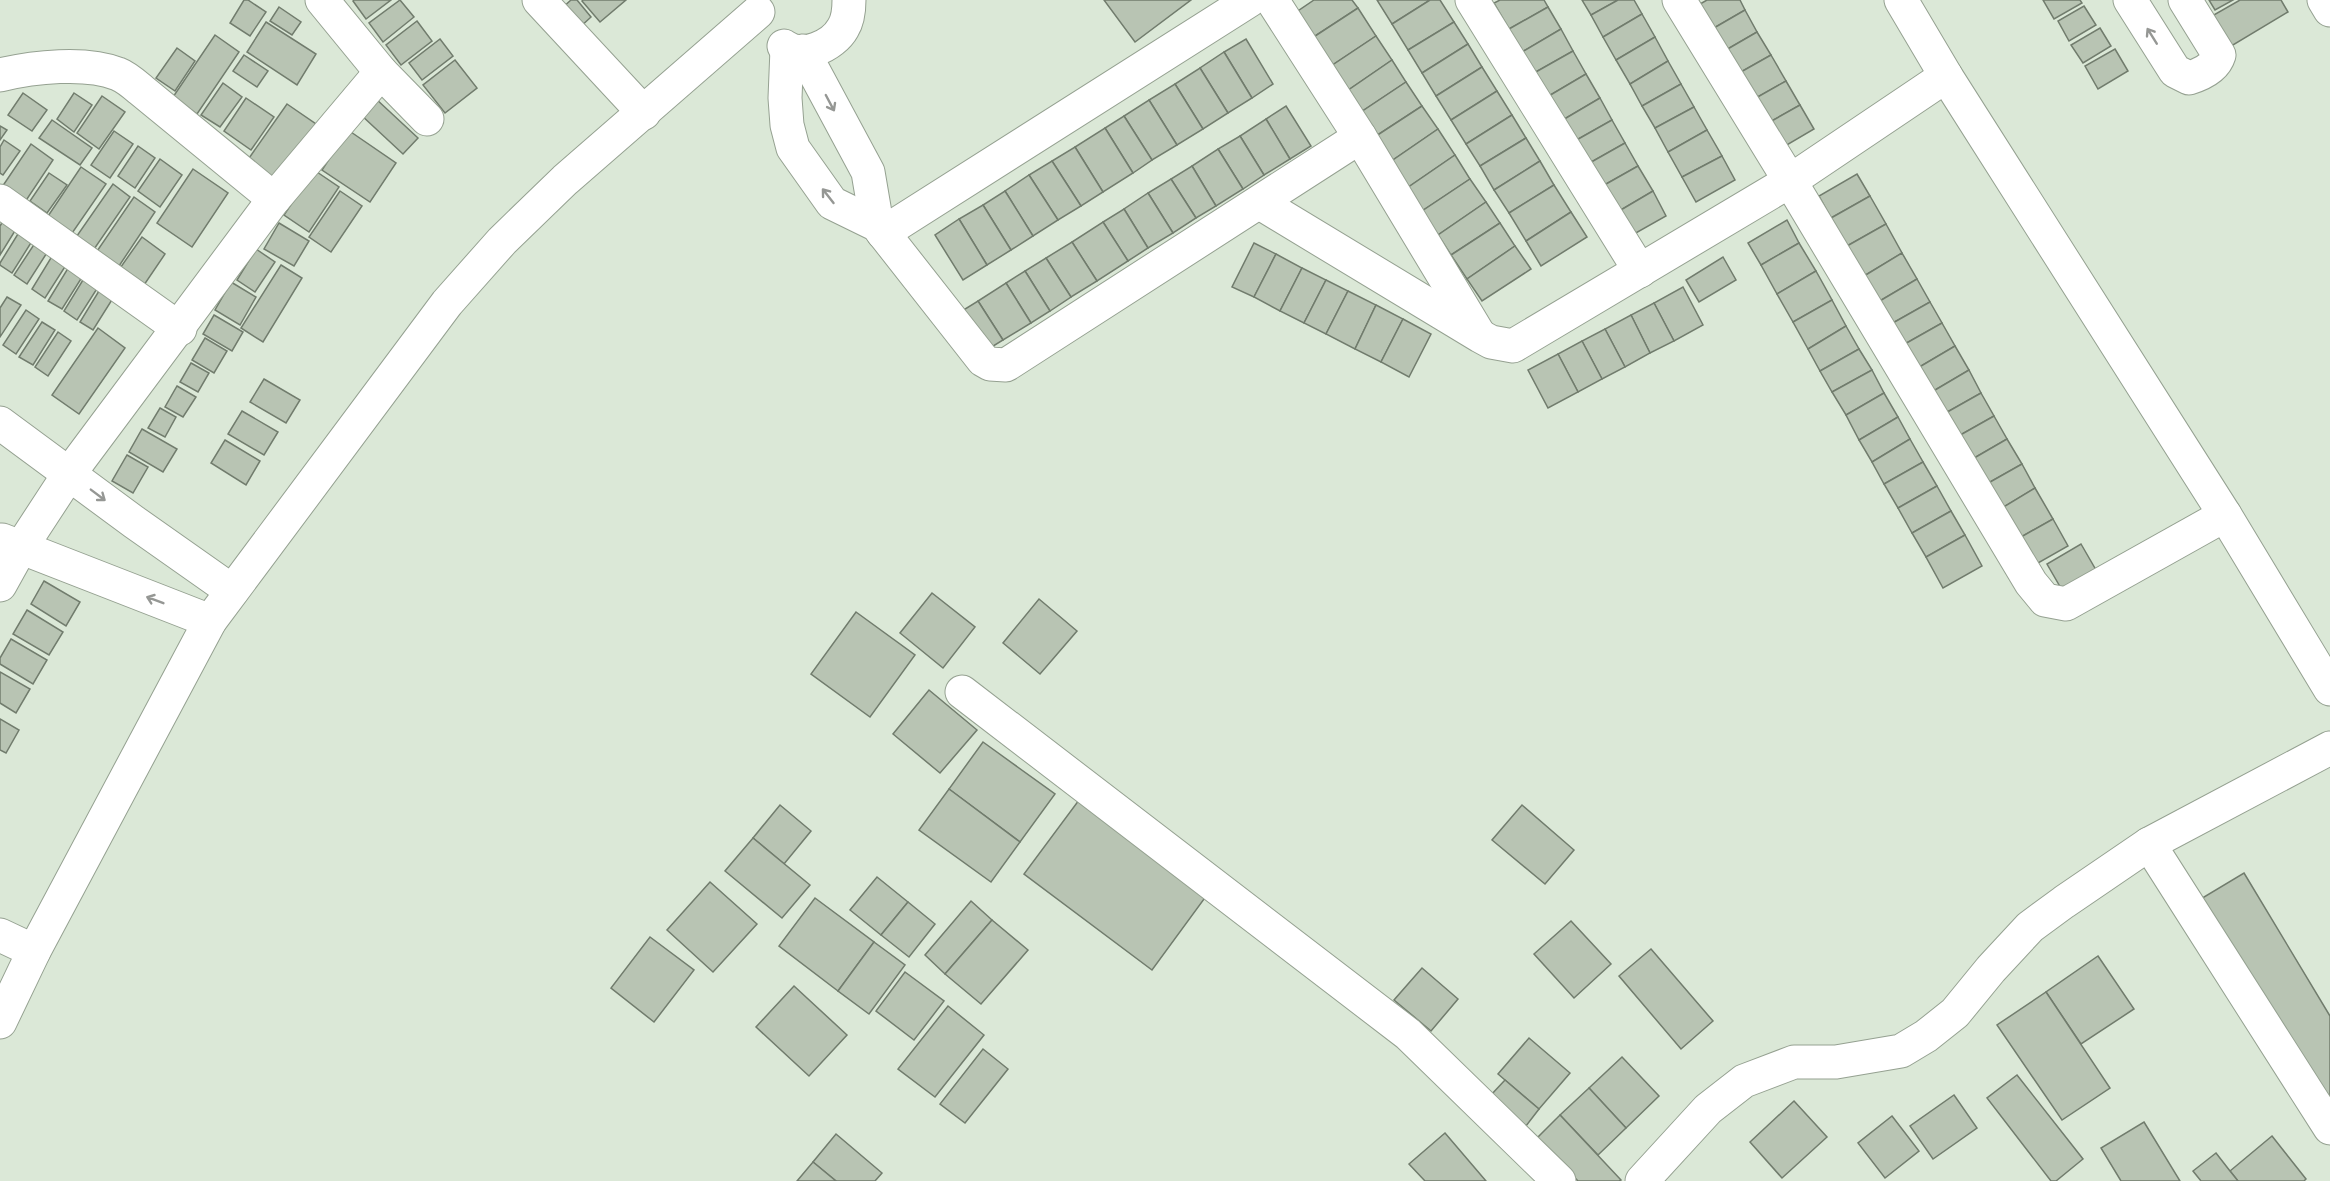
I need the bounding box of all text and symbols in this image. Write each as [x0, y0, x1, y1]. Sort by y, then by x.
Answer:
one-way arrow [2146, 28, 2158, 45]
one-way arrow [824, 94, 836, 111]
one-way arrow [821, 188, 834, 204]
one-way arrow [89, 489, 105, 501]
one-way arrow [147, 594, 165, 605]

